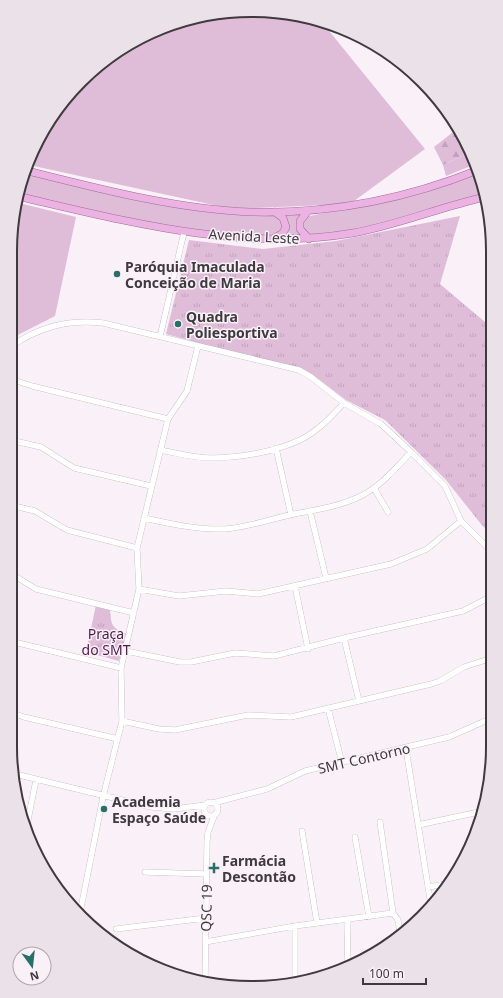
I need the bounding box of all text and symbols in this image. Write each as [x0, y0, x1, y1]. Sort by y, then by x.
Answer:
street label: Avenida Leste [208, 224, 300, 248]
place label: Paróquia Imaculada Conceição de Maria [125, 257, 265, 292]
marker: Paróquia Imaculada Conceição de Maria [112, 269, 122, 279]
place label: Quadra Poliesportiva [186, 307, 278, 342]
marker: Quadra Poliesportiva [173, 319, 183, 329]
park label: Praça do SMT [82, 624, 131, 659]
street label: SMT Contorno [316, 738, 412, 778]
place label: Academia Espaço Saúde [112, 792, 206, 827]
marker: Academia Espaço Saúde [99, 804, 109, 814]
place label: Farmácia Descontão [222, 851, 296, 886]
marker: Farmácia Descontão [209, 863, 219, 873]
street label: QSC 19 [196, 884, 216, 932]
north arrow [12, 946, 52, 986]
scale bar [363, 960, 426, 986]
text: 100 m [369, 965, 404, 982]
text: N [28, 968, 41, 985]

